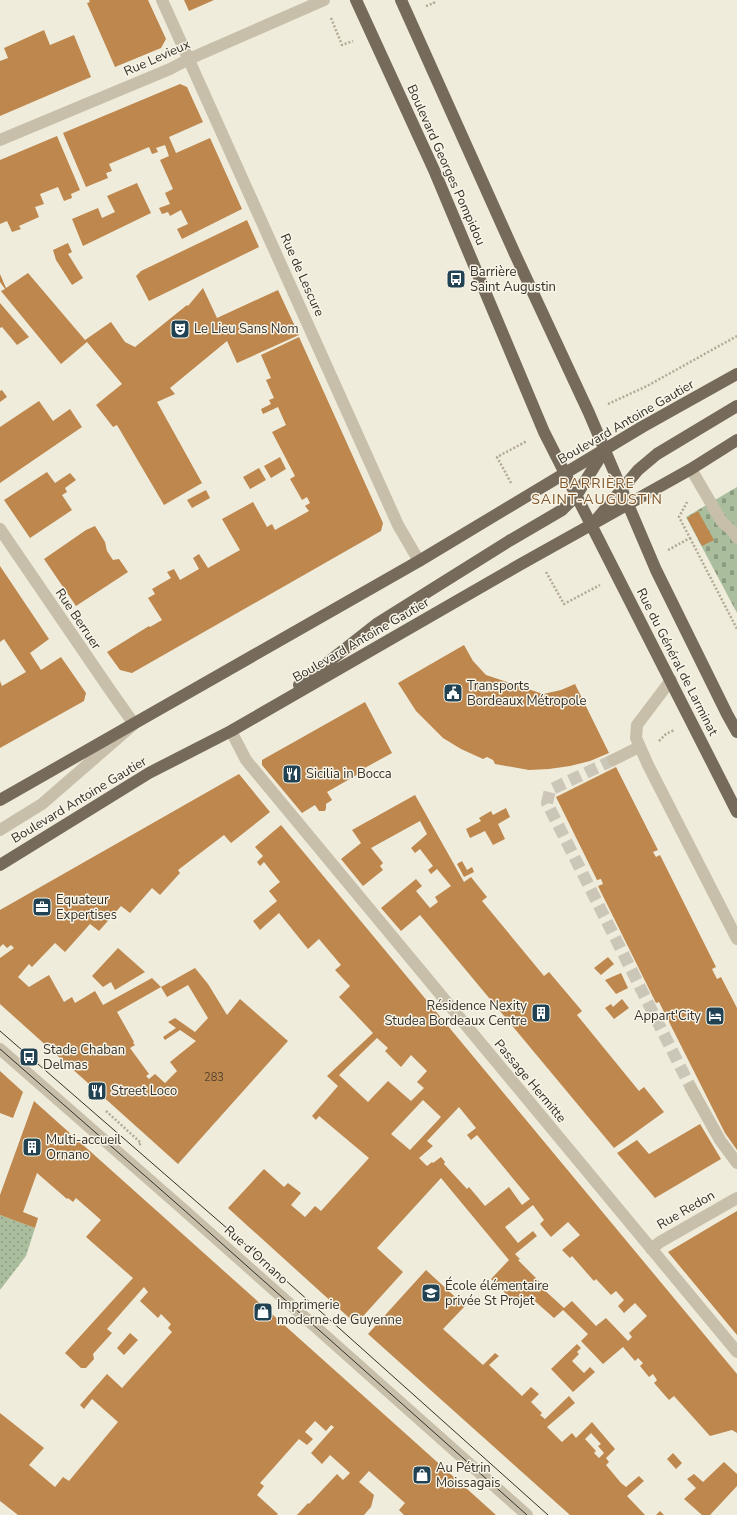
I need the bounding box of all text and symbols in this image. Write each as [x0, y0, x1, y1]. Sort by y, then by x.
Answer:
street label: Rue Levieux [121, 35, 193, 81]
street label: Boulevard Georges Pompidou [402, 82, 490, 248]
street label: Rue de Lescure [276, 231, 328, 319]
place label: Barrière Saint Augustin [470, 263, 556, 296]
bus stop icon: Barrière Saint Augustin [445, 268, 467, 290]
theatre icon: Le Lieu Sans Nom [169, 318, 191, 340]
place label: Le Lieu Sans Nom [194, 320, 299, 338]
street label: Boulevard Antoine Gautier [554, 375, 698, 469]
district label: BARRIÈRE SAINT-AUGUSTIN [531, 474, 663, 509]
street label: Rue Berruer [51, 585, 105, 653]
street label: Rue du Général de Larminat [632, 585, 722, 739]
street label: Boulevard Antoine Gautier [289, 593, 433, 687]
place label: Transports Bordeaux Métropole [467, 677, 586, 710]
public building icon: Transports Bordeaux Métropole [442, 682, 464, 704]
street label: Boulevard Antoine Gautier [8, 752, 150, 848]
restaurant icon: Sicilia in Bocca [281, 763, 303, 785]
place label: Sicilia in Bocca [306, 765, 392, 783]
place label: Equateur Expertises [56, 891, 117, 924]
office icon: Equateur Expertises [31, 896, 53, 918]
place label: Résidence Nexity Studea Bordeaux Centre [384, 997, 527, 1030]
building icon: Résidence Nexity Studea Bordeaux Centre [530, 1002, 552, 1024]
hotel icon: Appart'City [704, 1005, 726, 1027]
place label: Appart'City [634, 1007, 701, 1025]
street label: Passage Hermitte [490, 1036, 570, 1126]
place label: Stade Chaban Delmas [43, 1041, 125, 1074]
bus stop icon: Stade Chaban Delmas [18, 1046, 40, 1068]
house number: 283 [204, 1070, 224, 1085]
restaurant icon: Street Loco [86, 1080, 108, 1102]
place label: Street Loco [111, 1082, 177, 1100]
place label: Multi-accueil Ornano [46, 1131, 121, 1164]
building icon: Multi-accueil Ornano [21, 1136, 43, 1158]
street label: Rue Redon [654, 1186, 718, 1234]
street label: Rue d'Ornano [220, 1221, 292, 1289]
place label: École élémentaire privée St Projet [445, 1276, 549, 1310]
school or university icon: École élémentaire privée St Projet [420, 1282, 442, 1304]
place label: Imprimerie moderne de Guyenne [277, 1296, 402, 1329]
shop icon: Imprimerie moderne de Guyenne [252, 1301, 274, 1323]
place label: Au Pétrin Moissagais [436, 1459, 501, 1492]
shop icon: Au Pétrin Moissagais [411, 1464, 433, 1486]

